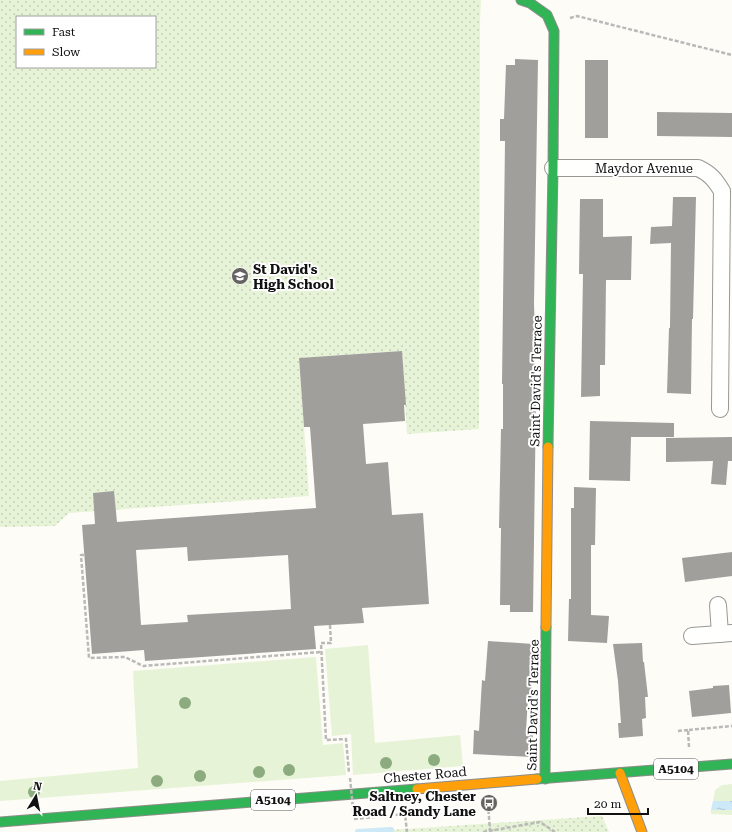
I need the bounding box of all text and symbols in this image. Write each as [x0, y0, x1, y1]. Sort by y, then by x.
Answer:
legend [16, 16, 156, 68]
text: Fast [52, 25, 76, 39]
text: Slow [52, 45, 80, 59]
street label: Maydor Avenue [595, 161, 693, 176]
place label: St David's High School [253, 262, 335, 292]
school or university icon: St David's High School [230, 266, 250, 286]
street label: Saint David's Terrace [527, 315, 545, 447]
street label: Saint David's Terrace [524, 639, 542, 771]
road number: A5104 [654, 759, 698, 779]
street label: Chester Road [383, 764, 468, 786]
north arrow [16, 776, 56, 816]
text: N [32, 780, 43, 794]
place label: Saltney, Chester Road / Sandy Lane [353, 789, 476, 819]
road number: A5104 [251, 790, 295, 810]
scale bar [588, 790, 648, 816]
bus stop icon: Saltney, Chester Road / Sandy Lane [479, 793, 499, 813]
text: 20 m [594, 797, 621, 811]

